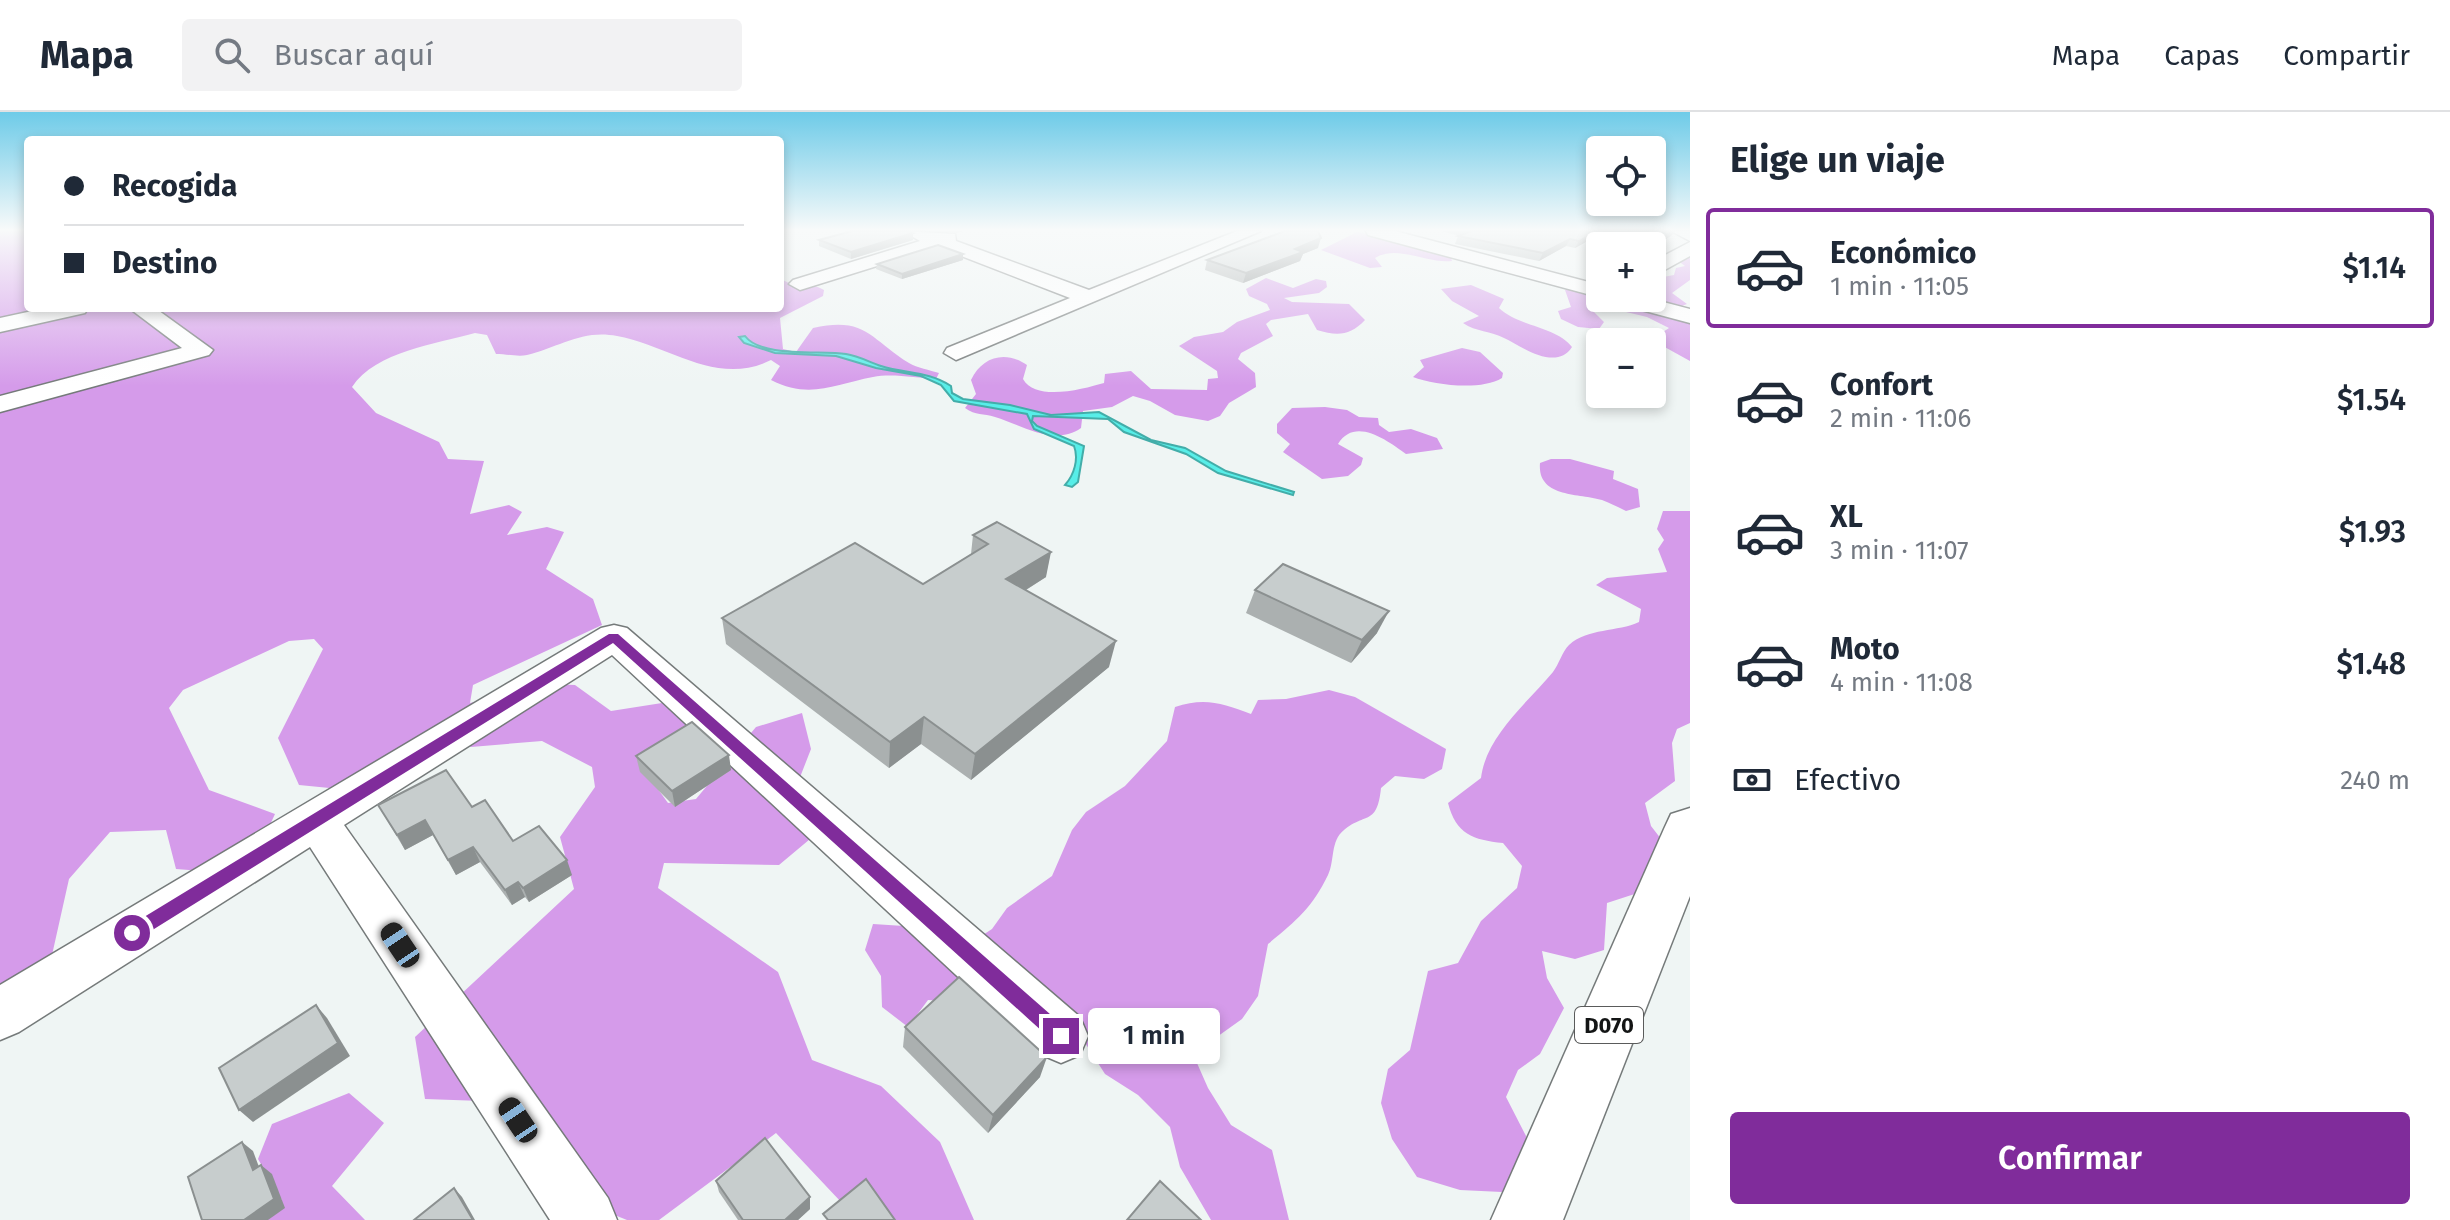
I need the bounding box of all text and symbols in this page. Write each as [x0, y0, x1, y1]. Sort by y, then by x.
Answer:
search box [182, 19, 742, 91]
text: Mapa [40, 32, 134, 78]
icon: search [210, 33, 254, 77]
text: Buscar aquí [274, 37, 434, 73]
text: Mapa [2052, 39, 2120, 72]
text: Capas [2164, 39, 2239, 72]
text: Compartir [2283, 39, 2410, 72]
map controls [1586, 136, 1666, 408]
button: locate [1586, 136, 1666, 216]
text: Elige un viaje [1730, 138, 1945, 182]
text: Recogida [112, 168, 237, 204]
button: + [1586, 232, 1666, 312]
icon: car [1734, 232, 1806, 304]
text: Económico [1830, 235, 1976, 271]
text: Destino [112, 245, 217, 281]
text: $1.14 [2342, 250, 2406, 286]
text: 1 min · 11:05 [1830, 271, 1969, 302]
button: − [1586, 328, 1666, 408]
icon: car [1734, 364, 1806, 436]
text: Confort [1830, 367, 1933, 403]
text: $1.54 [2337, 382, 2406, 418]
text: 2 min · 11:06 [1830, 403, 1971, 434]
icon: car [1734, 496, 1806, 568]
text: XL [1830, 499, 1863, 535]
text: $1.93 [2339, 514, 2406, 550]
text: 3 min · 11:07 [1830, 535, 1969, 566]
icon: car [1734, 628, 1806, 700]
text: Moto [1830, 631, 1900, 667]
text: $1.48 [2337, 646, 2406, 682]
text: 4 min · 11:08 [1830, 667, 1973, 698]
icon: cash [1730, 758, 1774, 802]
text: Efectivo [1794, 762, 1901, 798]
text: 240 m [2340, 765, 2410, 796]
route start [114, 915, 150, 951]
car [377, 918, 423, 972]
road number: D070 [1575, 1007, 1643, 1043]
callout: 1 min [1089, 1008, 1221, 1064]
route end [1043, 1018, 1079, 1054]
text: 1 min [1123, 1020, 1185, 1051]
car [495, 1093, 541, 1147]
button: Confirmar [1730, 1112, 2410, 1204]

